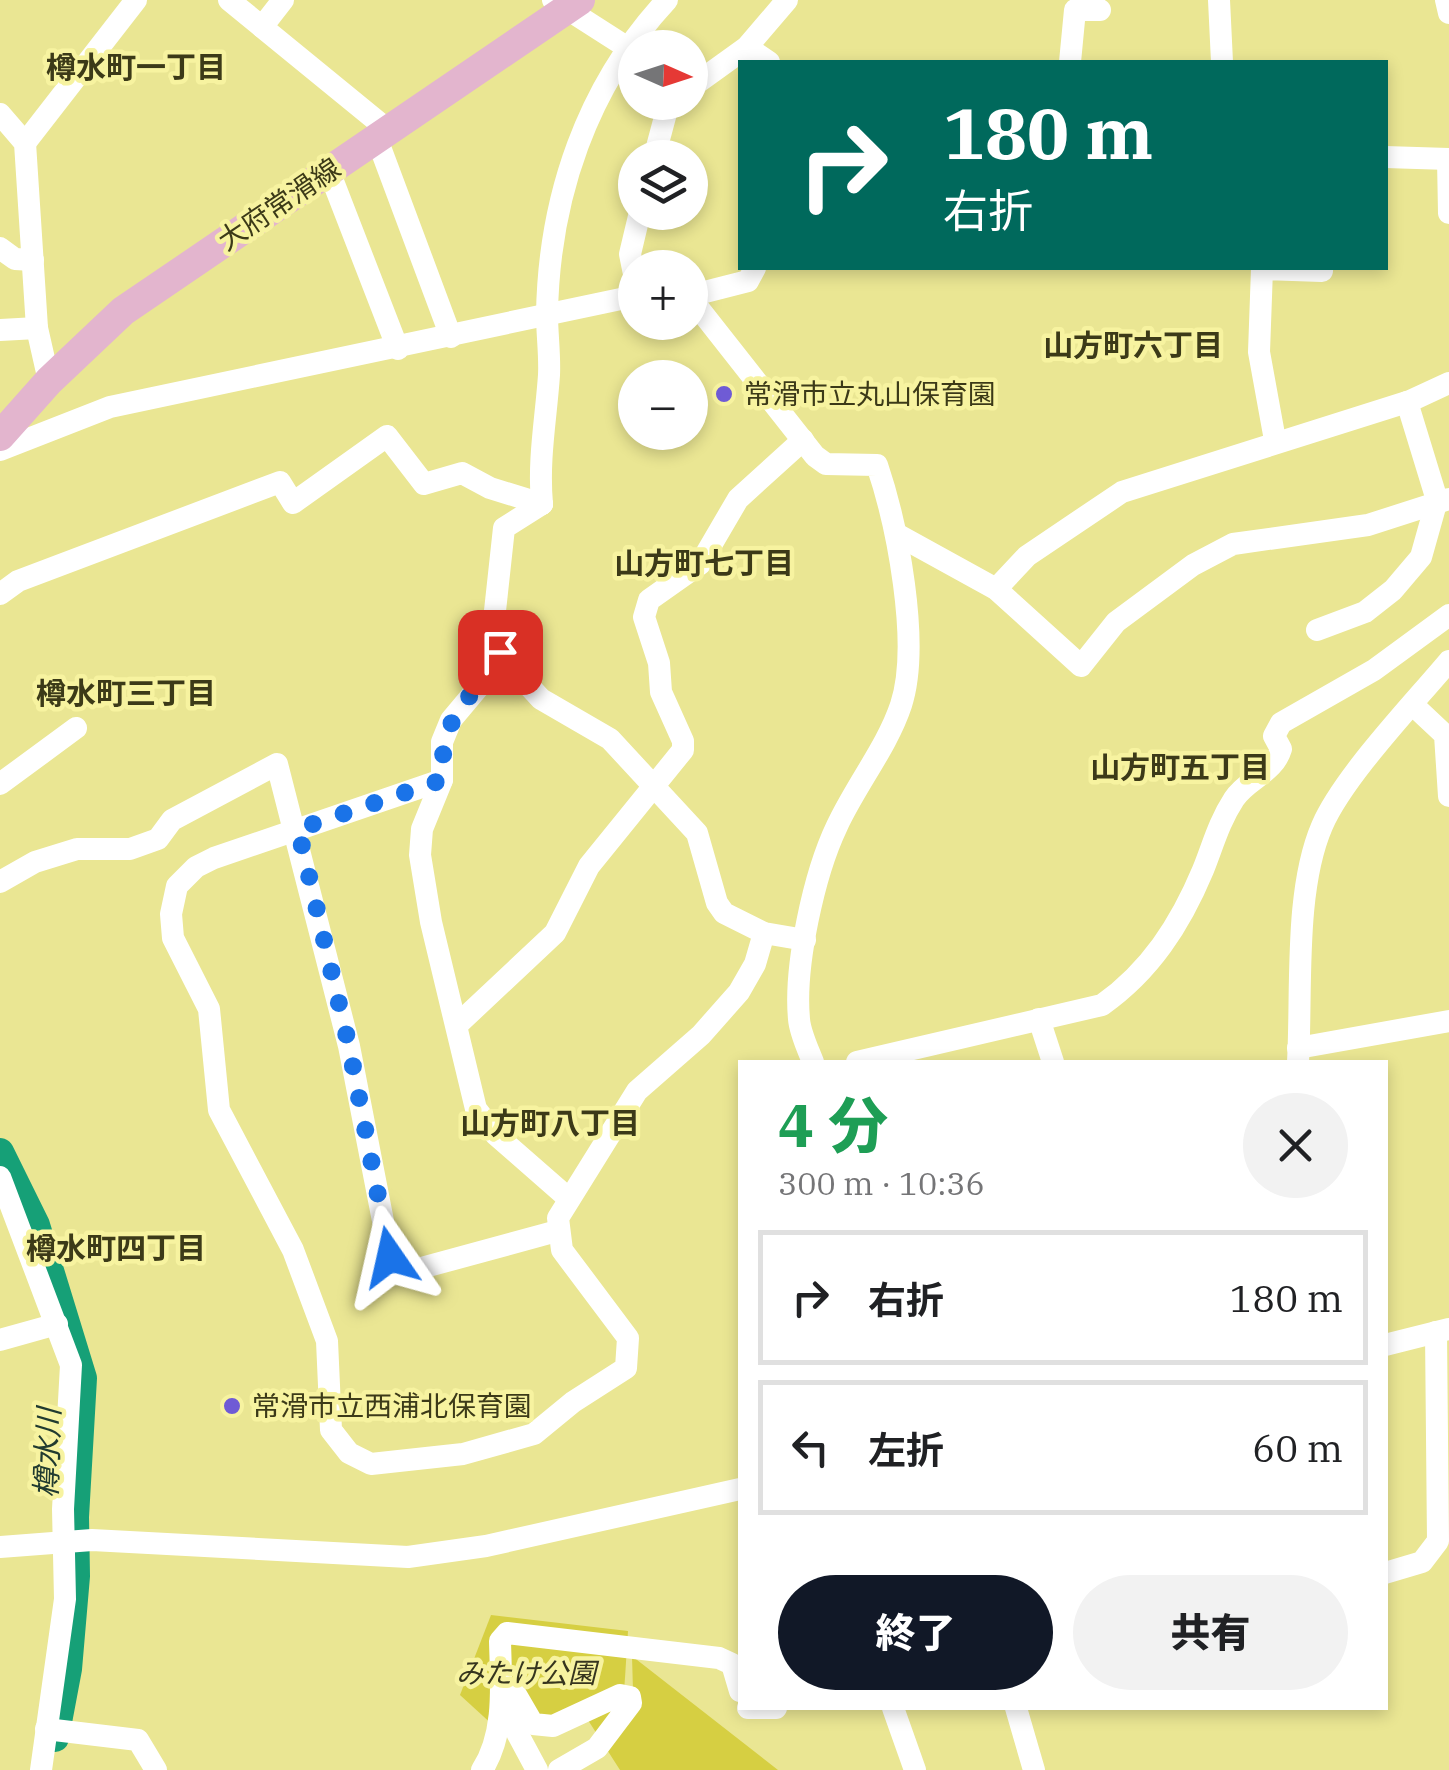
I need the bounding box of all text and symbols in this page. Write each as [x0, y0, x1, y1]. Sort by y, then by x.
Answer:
north arrow [618, 30, 708, 120]
map controls [618, 30, 708, 450]
district label: 樽水町一丁目 [46, 47, 226, 86]
text: 180 m [943, 87, 1153, 178]
icon: right [778, 100, 908, 230]
button: layers [618, 140, 708, 230]
street label: 大府常滑線 [210, 149, 347, 258]
text: 右折 [943, 181, 1033, 239]
button: + [618, 250, 708, 340]
district label: 山方町六丁目 [1043, 325, 1223, 364]
button: − [618, 360, 708, 450]
place label: 常滑市立丸山保育園 [744, 375, 996, 412]
marker: 常滑市立丸山保育園 [713, 383, 735, 405]
district label: 山方町七丁目 [614, 543, 794, 582]
pin [458, 610, 543, 695]
icon: arrive [473, 625, 528, 680]
district label: 樽水町三丁目 [36, 673, 216, 712]
district label: 山方町五丁目 [1090, 747, 1270, 786]
text: 4 分 [778, 1085, 888, 1164]
button: close [1243, 1093, 1348, 1198]
district label: 山方町八丁目 [460, 1103, 640, 1142]
text: 300 m · 10:36 [778, 1162, 985, 1204]
position arrow [338, 1205, 442, 1309]
district label: 樽水町四丁目 [26, 1228, 206, 1267]
icon: right [783, 1270, 838, 1325]
text: 180 m [1230, 1273, 1343, 1322]
text: 右折 [868, 1275, 944, 1324]
place label: 常滑市立西浦北保育園 [252, 1387, 532, 1424]
marker: 常滑市立西浦北保育園 [221, 1395, 243, 1417]
water label: 樽水川 [25, 1404, 68, 1499]
icon: left [783, 1420, 838, 1475]
text: 60 m [1252, 1423, 1343, 1472]
text: 左折 [868, 1425, 944, 1474]
button: 終了 [778, 1575, 1053, 1690]
button: 共有 [1073, 1575, 1348, 1690]
park label: みたけ公園 [456, 1654, 600, 1691]

